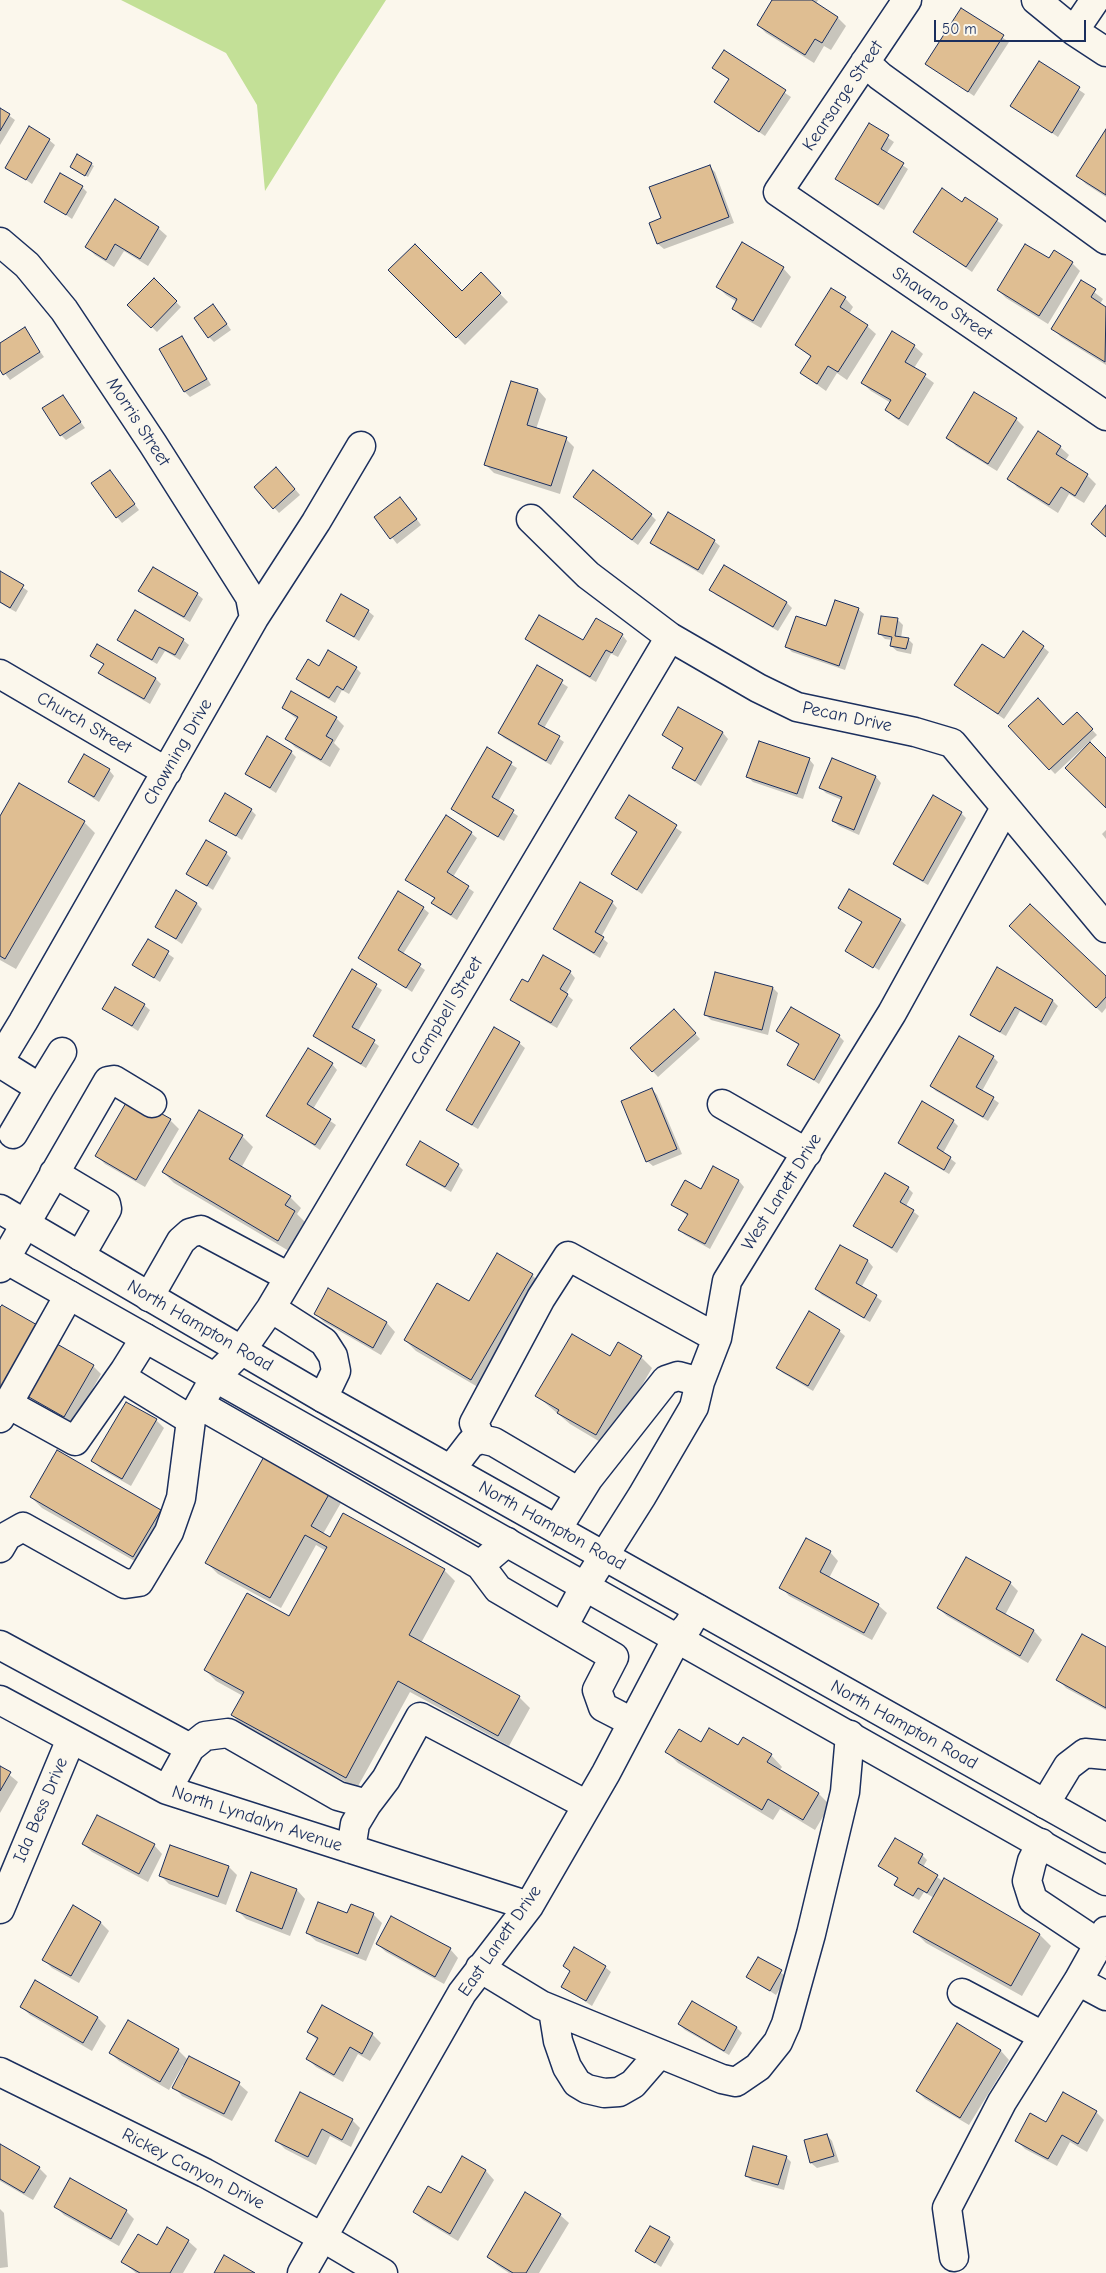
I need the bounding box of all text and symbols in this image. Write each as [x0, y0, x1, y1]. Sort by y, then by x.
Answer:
scale bar [936, 10, 1088, 42]
text: 50 m [942, 20, 977, 38]
street label: Kearsarge Street [798, 37, 888, 155]
street label: Shavano Street [888, 263, 996, 345]
street label: Morris Street [101, 374, 175, 470]
street label: Church Street [33, 687, 135, 759]
street label: Chowning Drive [139, 695, 217, 809]
street label: Pecan Drive [800, 697, 894, 737]
street label: Campbell Street [406, 953, 488, 1069]
street label: West Lanett Drive [737, 1129, 827, 1255]
street label: North Hampton Road [123, 1275, 277, 1377]
street label: North Hampton Road [475, 1477, 629, 1575]
street label: North Hampton Road [827, 1676, 981, 1774]
street label: Ida Bess Drive [9, 1754, 73, 1866]
street label: North Lyndalyn Avenue [169, 1781, 345, 1857]
street label: East Lanett Drive [454, 1881, 546, 2001]
street label: Rickey Canyon Drive [118, 2124, 268, 2214]

